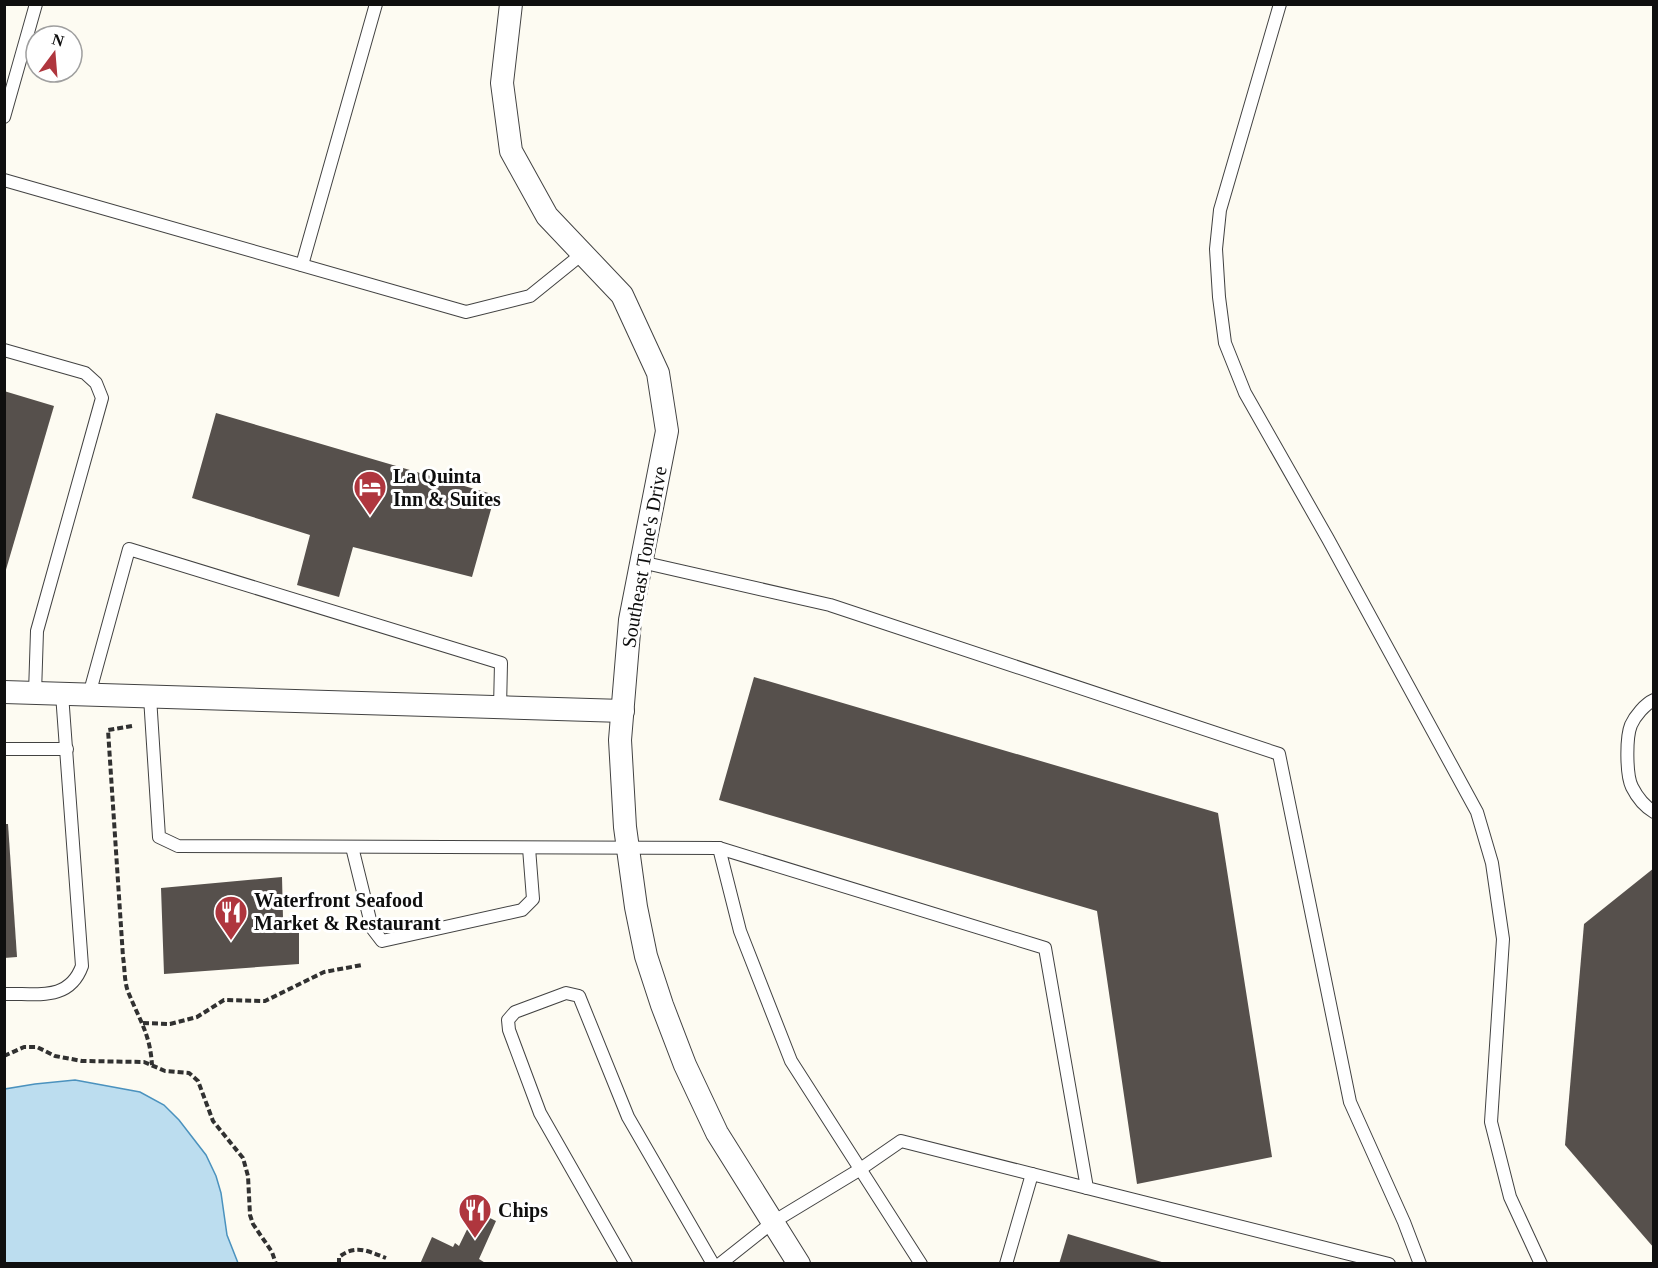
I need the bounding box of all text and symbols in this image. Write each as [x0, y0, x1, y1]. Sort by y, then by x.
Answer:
north arrow [24, 24, 84, 84]
text: N [50, 30, 66, 50]
street label: Southeast Tone's Drive [617, 464, 671, 650]
place label: La Quinta Inn & Suites [393, 465, 501, 510]
hotel icon: La Quinta Inn & Suites [352, 469, 388, 516]
place label: Waterfront Seafood Market & Restaurant [254, 889, 441, 934]
restaurant icon: Waterfront Seafood Market & Restaurant [213, 894, 249, 941]
restaurant icon: Chips [457, 1192, 493, 1239]
place label: Chips [498, 1199, 548, 1222]

